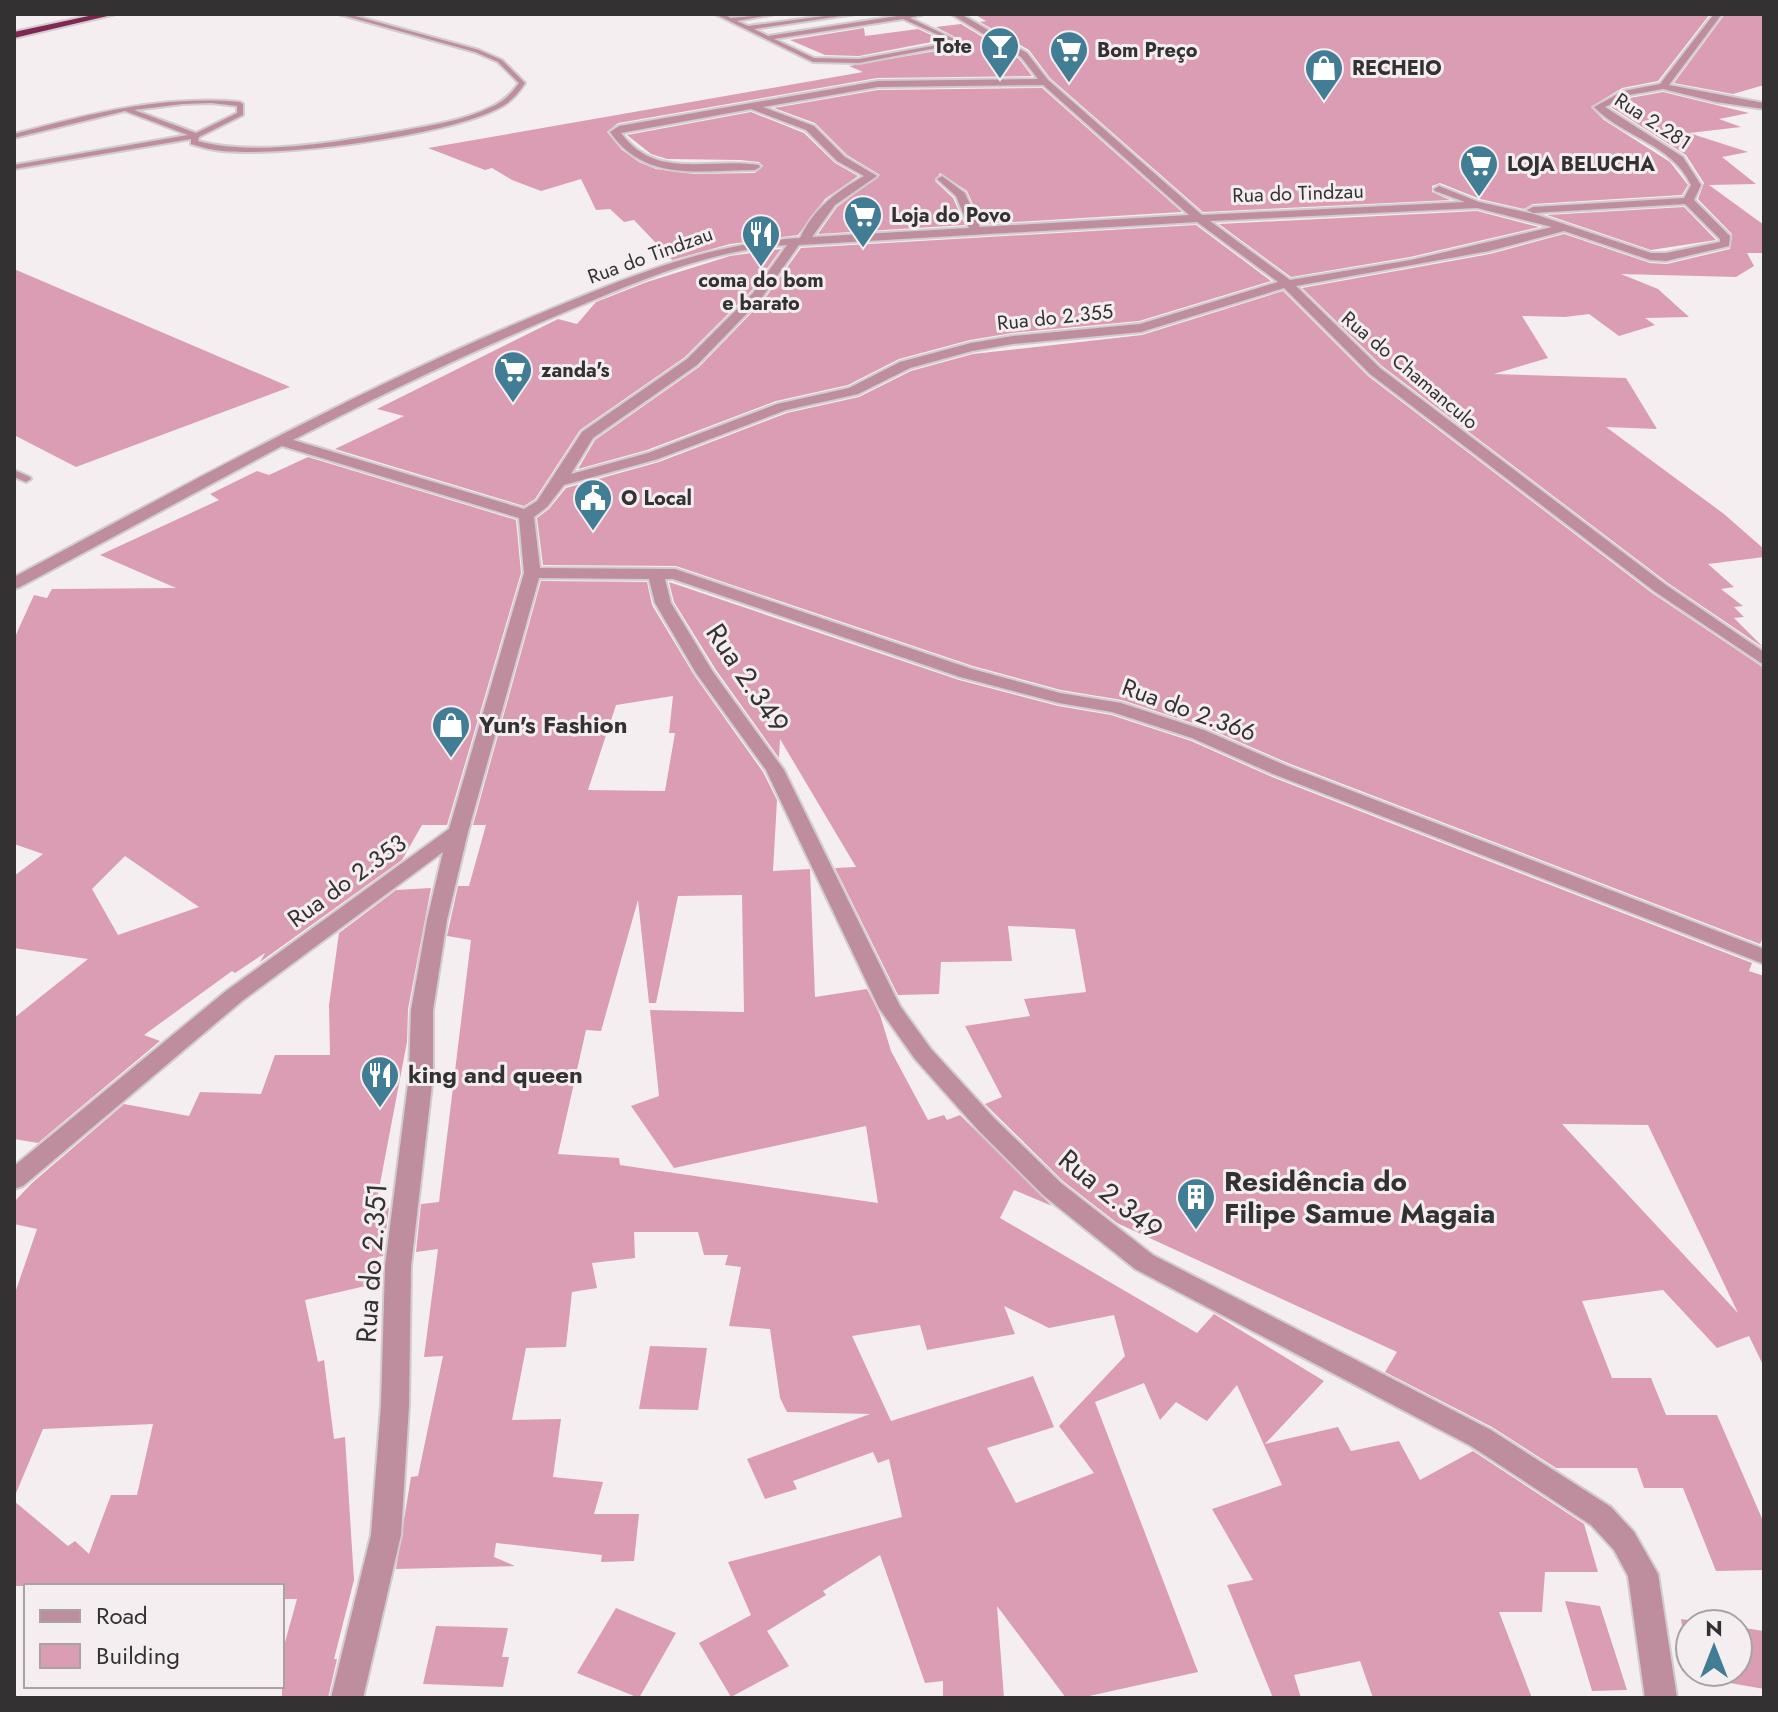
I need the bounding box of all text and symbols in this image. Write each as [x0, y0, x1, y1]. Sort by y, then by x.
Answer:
bar icon: Tote [979, 25, 1021, 80]
supermarket icon: Bom Preço [1048, 29, 1090, 84]
place label: Tote [933, 32, 972, 61]
place label: Bom Preço [1097, 36, 1198, 65]
shop icon: RECHEIO [1303, 47, 1345, 102]
place label: RECHEIO [1352, 54, 1442, 83]
street label: Rua 2.281 [1609, 86, 1697, 157]
supermarket icon: LOJA BELUCHA [1458, 143, 1500, 198]
place label: LOJA BELUCHA [1507, 150, 1655, 179]
street label: Rua do Tindzau [1232, 177, 1364, 210]
supermarket icon: Loja do Povo [842, 194, 884, 249]
place label: Loja do Povo [891, 201, 1011, 230]
restaurant icon: coma do bom e barato [740, 213, 782, 268]
street label: Rua do Tindzau [583, 219, 717, 292]
place label: coma do bom e barato [698, 266, 824, 318]
street label: Rua do 2.355 [996, 297, 1114, 338]
street label: Rua do Chamanculo [1335, 304, 1484, 436]
supermarket icon: zanda's [492, 349, 534, 404]
place label: zanda's [541, 356, 610, 385]
public building icon: O Local [572, 477, 614, 532]
place label: O Local [621, 484, 692, 513]
street label: Rua 2.349 [696, 615, 799, 741]
street label: Rua do 2.366 [1117, 669, 1261, 750]
shop icon: Yun's Fashion [430, 704, 472, 759]
place label: Yun's Fashion [478, 707, 628, 742]
street label: Rua do 2.353 [280, 825, 413, 936]
restaurant icon: king and queen [359, 1054, 401, 1109]
place label: king and queen [408, 1057, 583, 1092]
street label: Rua 2.349 [1049, 1139, 1172, 1249]
place label: Residência do Filipe Samue Magaia [1224, 1161, 1495, 1234]
building icon: Residência do Filipe Samue Magaia [1175, 1176, 1217, 1231]
street label: Rua do 2.351 [345, 1182, 398, 1344]
legend [24, 1584, 284, 1688]
text: Road [96, 1598, 148, 1633]
north arrow [1674, 1608, 1754, 1688]
text: N [1705, 1612, 1723, 1644]
text: Building [96, 1638, 180, 1673]

